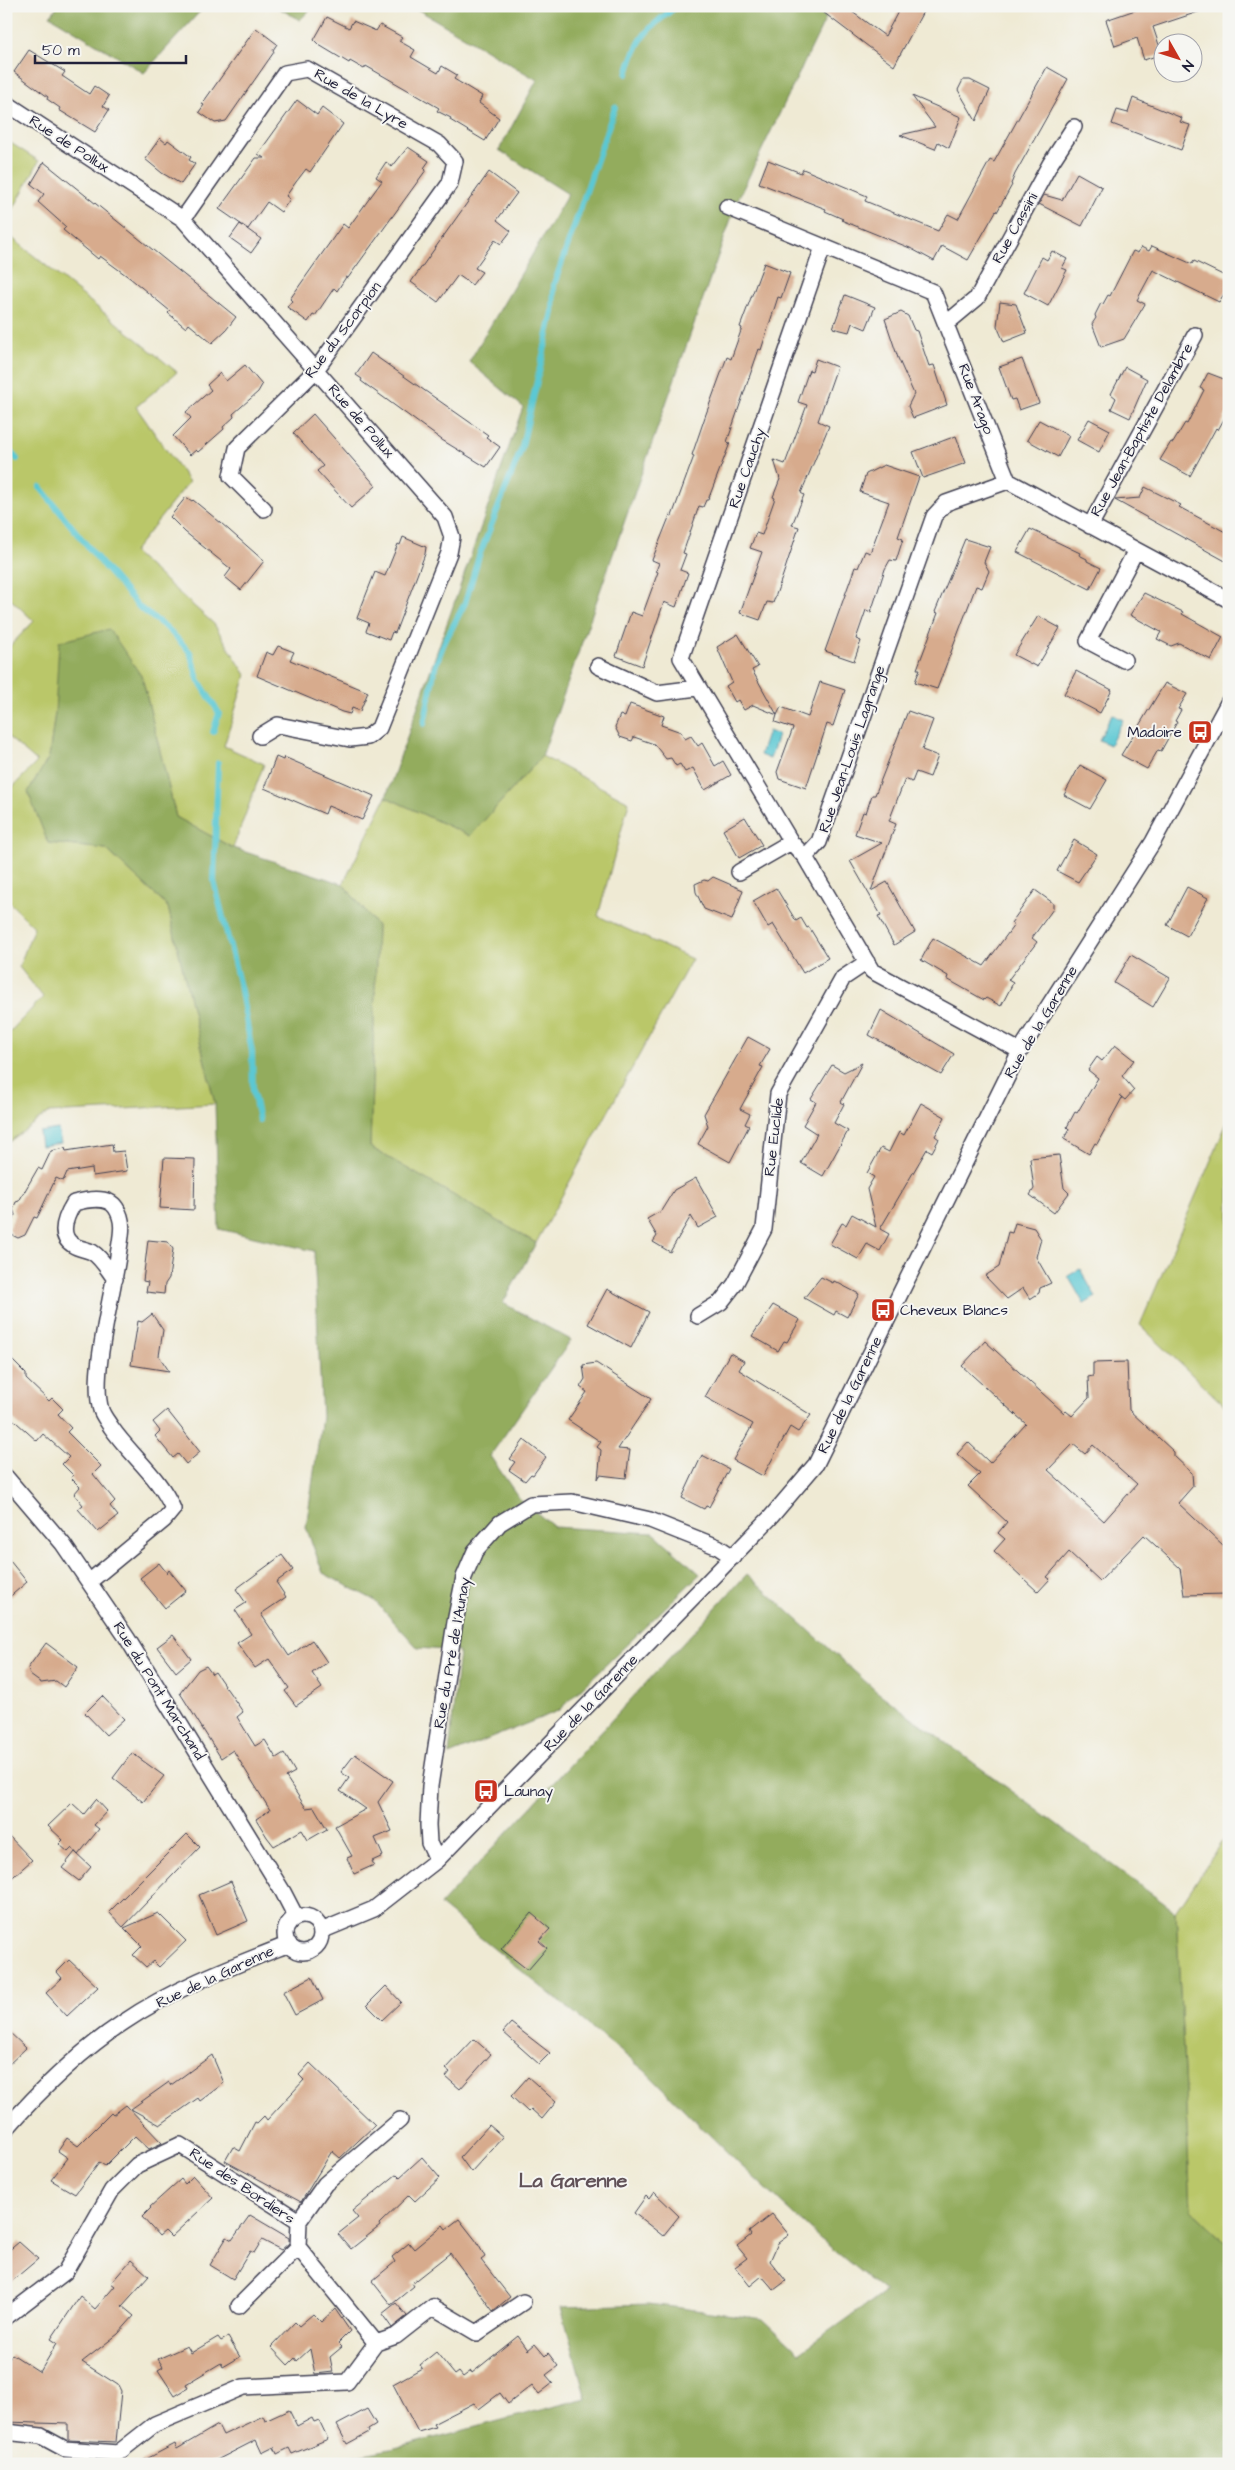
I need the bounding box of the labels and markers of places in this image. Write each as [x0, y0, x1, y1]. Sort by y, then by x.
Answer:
bus stop icon: Madoire [1187, 719, 1213, 745]
place label: Madoire [1127, 722, 1182, 743]
bus stop icon: Cheveux Blancs [870, 1297, 896, 1323]
place label: Cheveux Blancs [900, 1300, 1008, 1321]
bus stop icon: Launay [473, 1778, 499, 1804]
place label: Launay [504, 1781, 553, 1803]

